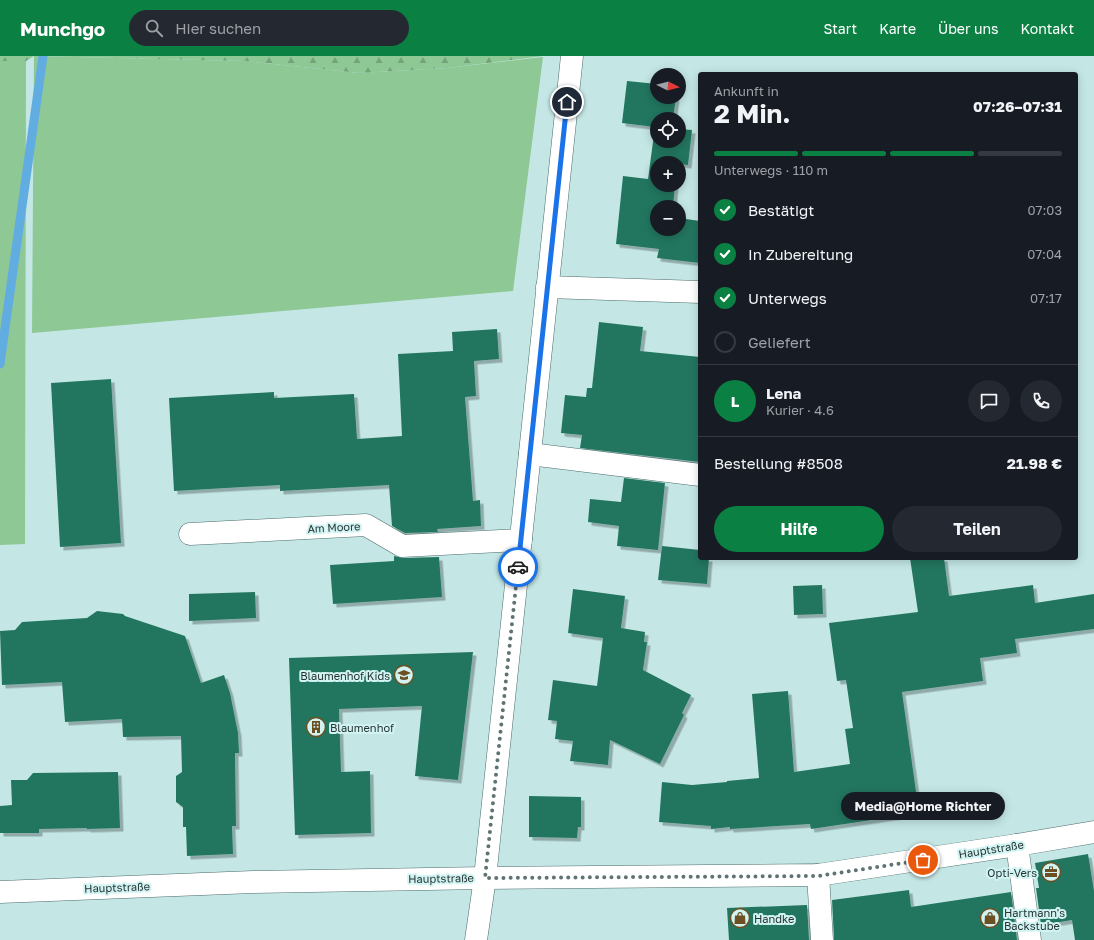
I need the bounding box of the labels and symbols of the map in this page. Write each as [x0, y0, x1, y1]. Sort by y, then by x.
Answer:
north arrow [650, 68, 686, 104]
pin [550, 85, 584, 119]
street label: Am Moore [307, 519, 361, 535]
courier [498, 547, 538, 587]
school or university icon: Blaumenhof Kids [393, 664, 415, 686]
place label: Blaumenhof Kids [300, 669, 390, 682]
building icon: Blaumenhof [305, 716, 327, 738]
place label: Blaumenhof [330, 721, 394, 734]
callout: Media@Home Richter [841, 792, 1005, 820]
street label: Hauptstraße [957, 837, 1025, 861]
pin [906, 843, 940, 877]
office icon: Opti-Vers [1040, 861, 1062, 883]
place label: Opti-Vers [987, 866, 1037, 879]
street label: Hauptstraße [408, 871, 474, 885]
street label: Hauptstraße [84, 879, 150, 895]
place label: Hartmann's Backstube [1004, 906, 1065, 932]
shop icon: Handke [729, 907, 751, 929]
shop icon: Hartmann's Backstube [979, 907, 1001, 929]
place label: Handke [754, 912, 794, 925]

